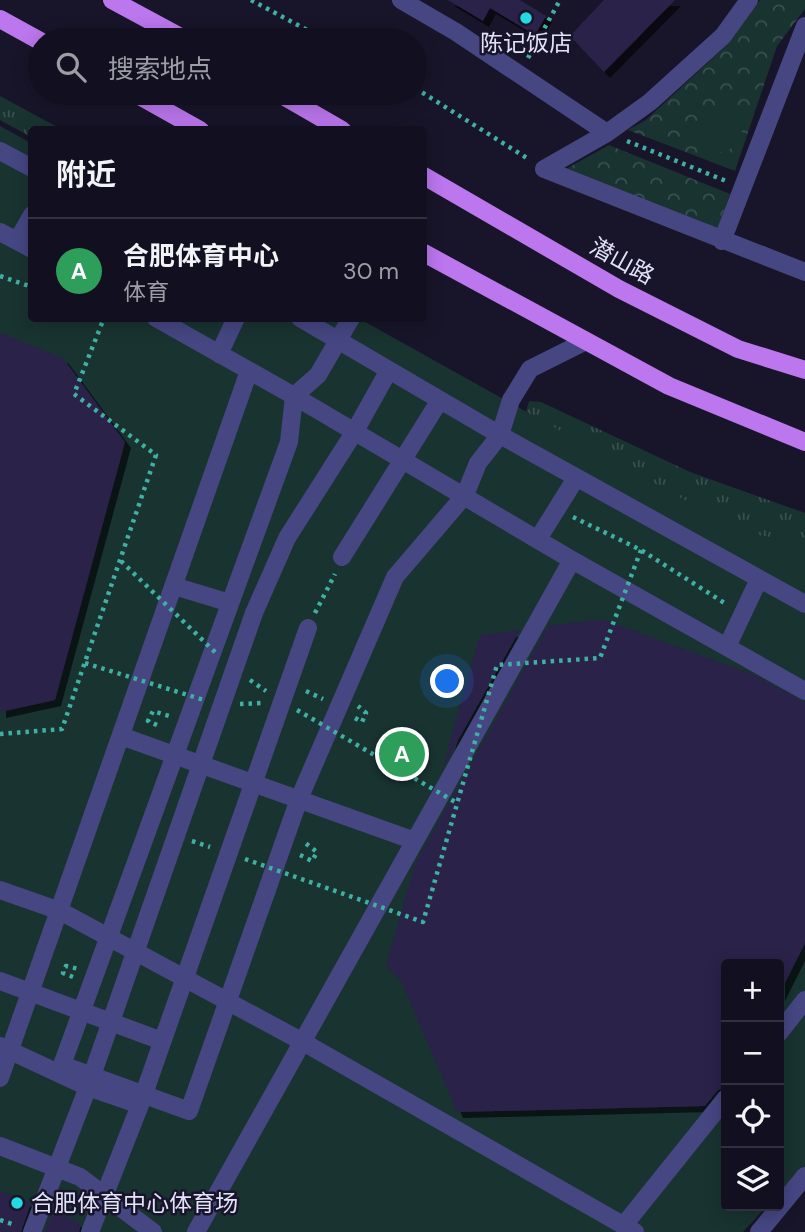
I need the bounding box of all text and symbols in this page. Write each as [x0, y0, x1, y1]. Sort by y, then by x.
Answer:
marker: 陈记饭店 [518, 10, 534, 26]
search box [28, 28, 427, 105]
place label: 陈记饭店 [480, 28, 572, 58]
icon: search [52, 48, 90, 86]
text: 搜索地点 [108, 52, 212, 86]
text: 附近 [56, 155, 116, 194]
street label: 潜山路 [585, 231, 659, 291]
text: 合肥体育中心 [123, 239, 279, 273]
text: A [71, 256, 87, 286]
text: 30 m [343, 256, 399, 286]
text: 体育 [123, 277, 169, 307]
your location [430, 664, 464, 698]
pin: A [379, 728, 425, 780]
map controls [721, 959, 784, 1211]
button: + [721, 959, 784, 1022]
button: − [721, 1022, 784, 1085]
button: locate [721, 1085, 784, 1148]
button: layers [721, 1148, 784, 1211]
place label: 合肥体育中心体育场 [31, 1188, 238, 1218]
marker: 合肥体育中心体育场 [9, 1195, 25, 1211]

